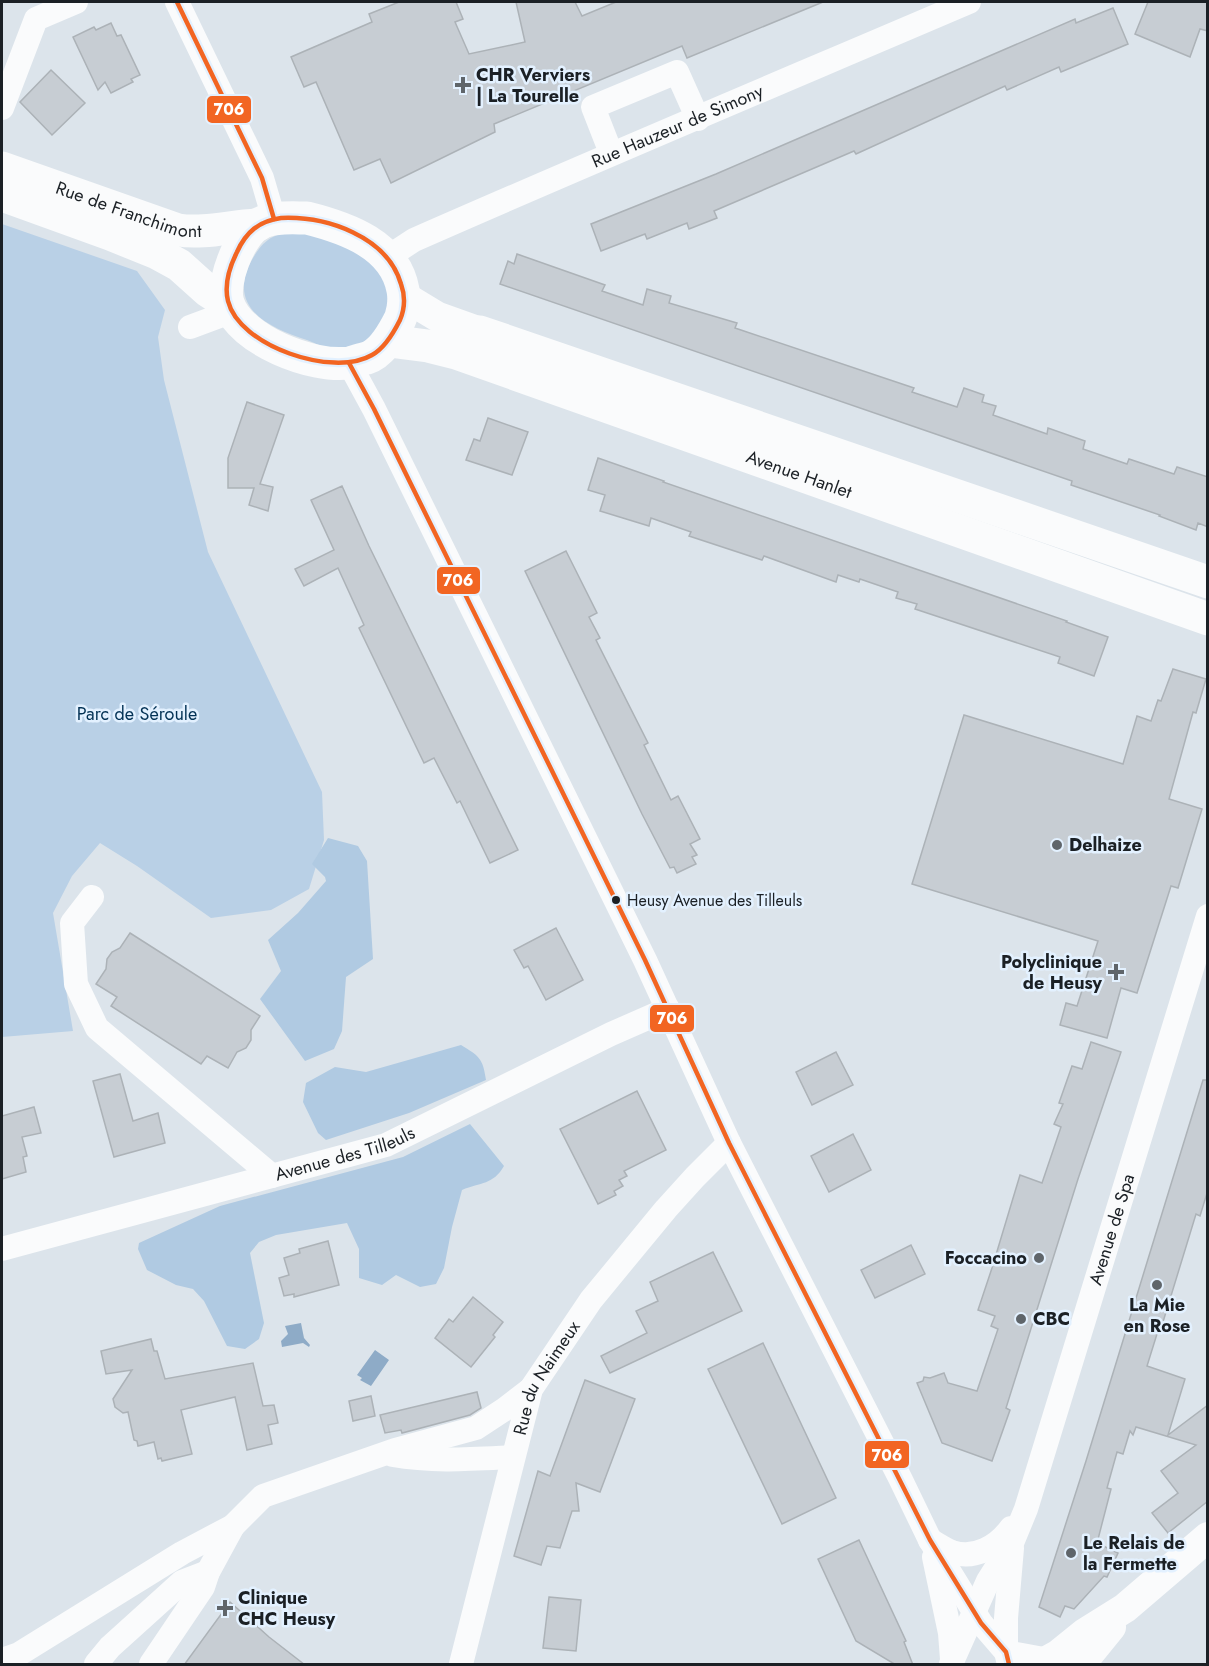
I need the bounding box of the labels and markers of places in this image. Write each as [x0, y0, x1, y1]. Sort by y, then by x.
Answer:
place label: CHR Verviers | La Tourelle [476, 62, 590, 109]
marker: CHR Verviers | La Tourelle [454, 76, 472, 94]
place label: Delhaize [1069, 832, 1142, 858]
marker: Delhaize [1050, 838, 1064, 852]
place label: Heusy Avenue des Tilleuls [627, 889, 802, 912]
marker: Heusy Avenue des Tilleuls [610, 894, 622, 906]
place label: Polyclinique de Heusy [1001, 949, 1103, 996]
marker: Polyclinique de Heusy [1107, 963, 1125, 981]
place label: Foccacino [945, 1245, 1027, 1271]
marker: Foccacino [1032, 1251, 1046, 1265]
marker: La Mie en Rose [1150, 1278, 1164, 1292]
place label: La Mie en Rose [1124, 1292, 1190, 1339]
place label: CBC [1033, 1306, 1070, 1332]
marker: CBC [1014, 1312, 1028, 1326]
place label: Le Relais de la Fermette [1083, 1530, 1185, 1577]
marker: Le Relais de la Fermette [1064, 1546, 1078, 1560]
place label: Clinique CHC Heusy [238, 1585, 336, 1632]
marker: Clinique CHC Heusy [216, 1599, 234, 1617]

